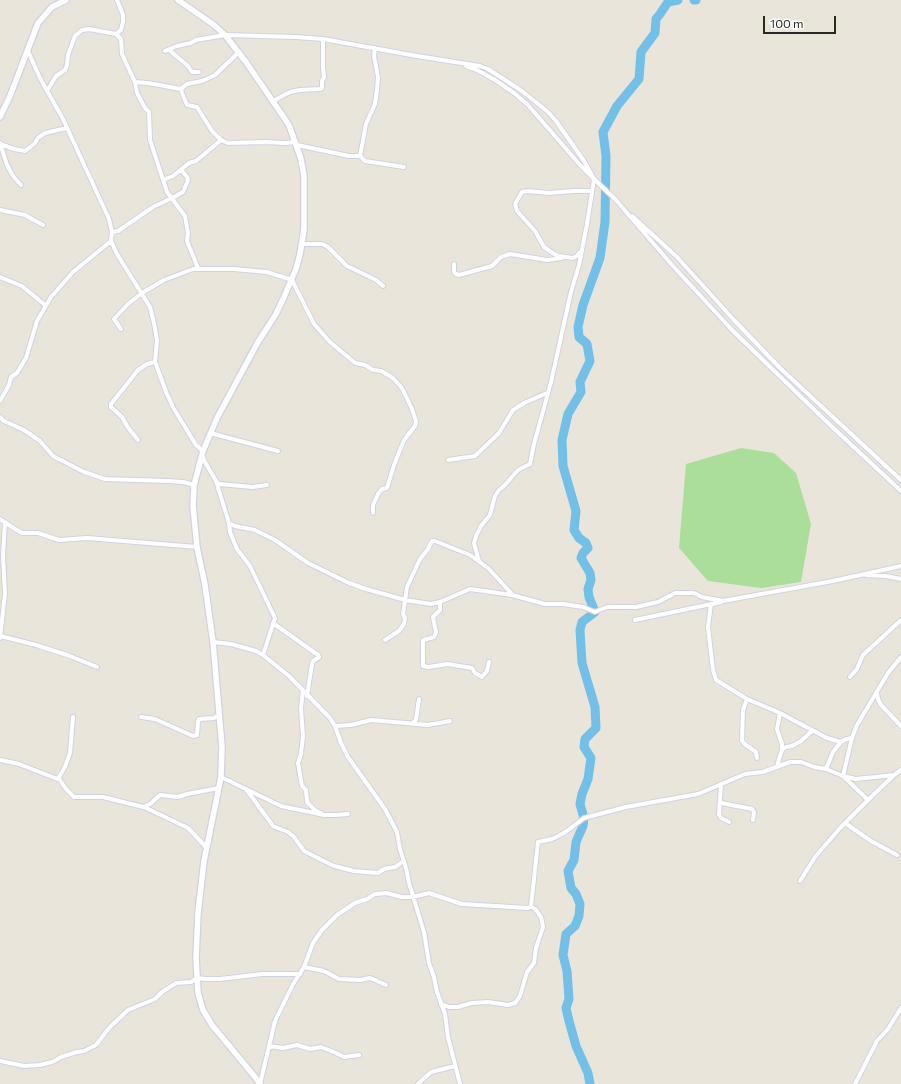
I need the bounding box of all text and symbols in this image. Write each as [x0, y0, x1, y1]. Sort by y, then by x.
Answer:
scale bar [765, 8, 838, 34]
text: 100 m [770, 16, 804, 30]

